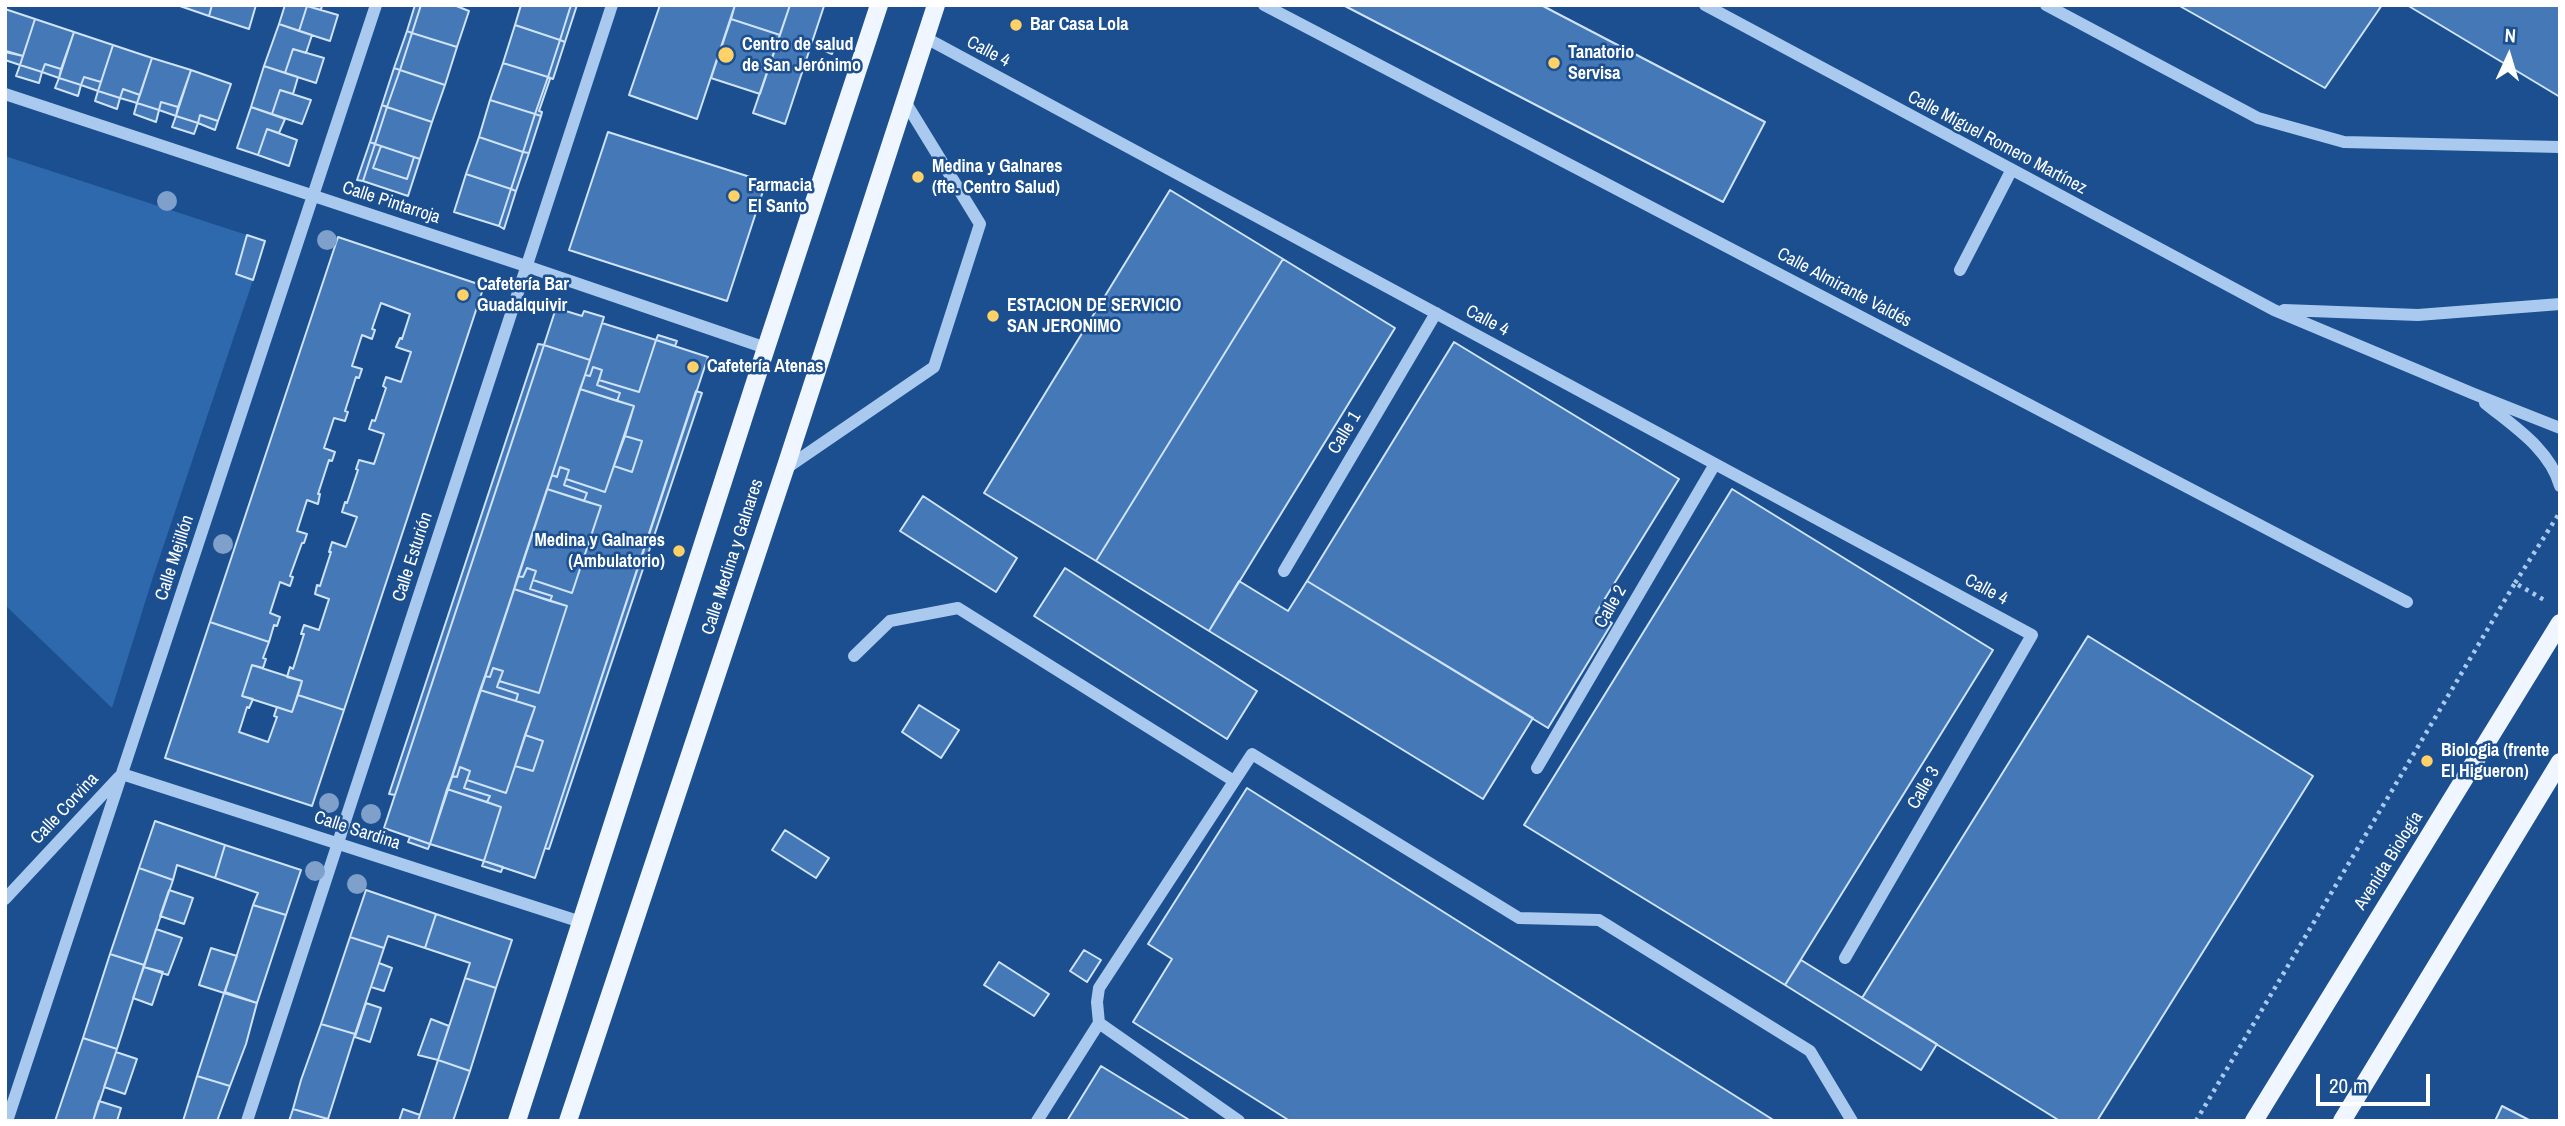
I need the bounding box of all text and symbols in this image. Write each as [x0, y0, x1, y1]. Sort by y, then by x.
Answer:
place label: Bar Casa Lola [1030, 14, 1128, 36]
marker: Bar Casa Lola [1008, 17, 1024, 33]
north arrow [2474, 21, 2544, 91]
text: N [2504, 22, 2517, 48]
street label: Calle 4 [963, 32, 1013, 72]
place label: Centro de salud de San Jerónimo [742, 34, 861, 76]
place label: Tanatorio Servisa [1568, 42, 1634, 84]
marker: Centro de salud de San Jerónimo [716, 45, 736, 65]
marker: Tanatorio Servisa [1546, 55, 1562, 71]
street label: Calle Miguel Romero Martínez [1904, 86, 2090, 200]
place label: Medina y Galnares (fte. Centro Salud) [932, 156, 1062, 198]
marker: Medina y Galnares (fte. Centro Salud) [910, 169, 926, 185]
place label: Farmacia El Santo [748, 175, 812, 218]
street label: Calle Pintarroja [339, 177, 443, 229]
marker: Farmacia El Santo [726, 188, 742, 204]
street label: Calle Almirante Valdés [1773, 243, 1915, 333]
place label: Cafetería Bar Guadalquivir [477, 274, 569, 316]
marker: Cafetería Bar Guadalquivir [455, 287, 471, 303]
place label: ESTACION DE SERVICIO SAN JERONIMO [1007, 295, 1181, 338]
street label: Calle 4 [1462, 301, 1512, 341]
marker: ESTACION DE SERVICIO SAN JERONIMO [985, 308, 1001, 324]
place label: Cafetería Atenas [707, 356, 823, 378]
marker: Cafetería Atenas [685, 359, 701, 375]
street label: Calle 1 [1324, 408, 1366, 458]
street label: Calle Medina y Galnares [698, 476, 768, 638]
street label: Calle Esturión [388, 510, 438, 604]
street label: Calle Mejillón [151, 513, 199, 603]
place label: Medina y Galnares (Ambulatorio) [535, 530, 665, 572]
marker: Medina y Galnares (Ambulatorio) [671, 543, 687, 559]
street label: Calle 4 [1961, 570, 2011, 610]
street label: Calle 2 [1590, 582, 1632, 632]
place label: Biologia (frente El Higueron) [2441, 740, 2549, 782]
marker: Biologia (frente El Higueron) [2419, 753, 2435, 769]
street label: Calle 3 [1903, 763, 1945, 813]
street label: Calle Corvina [27, 769, 103, 849]
street label: Calle Sardina [311, 807, 403, 855]
street label: Avenida Biología [2350, 808, 2428, 914]
scale bar [2320, 1060, 2434, 1104]
text: 20 m [2329, 1071, 2367, 1100]

